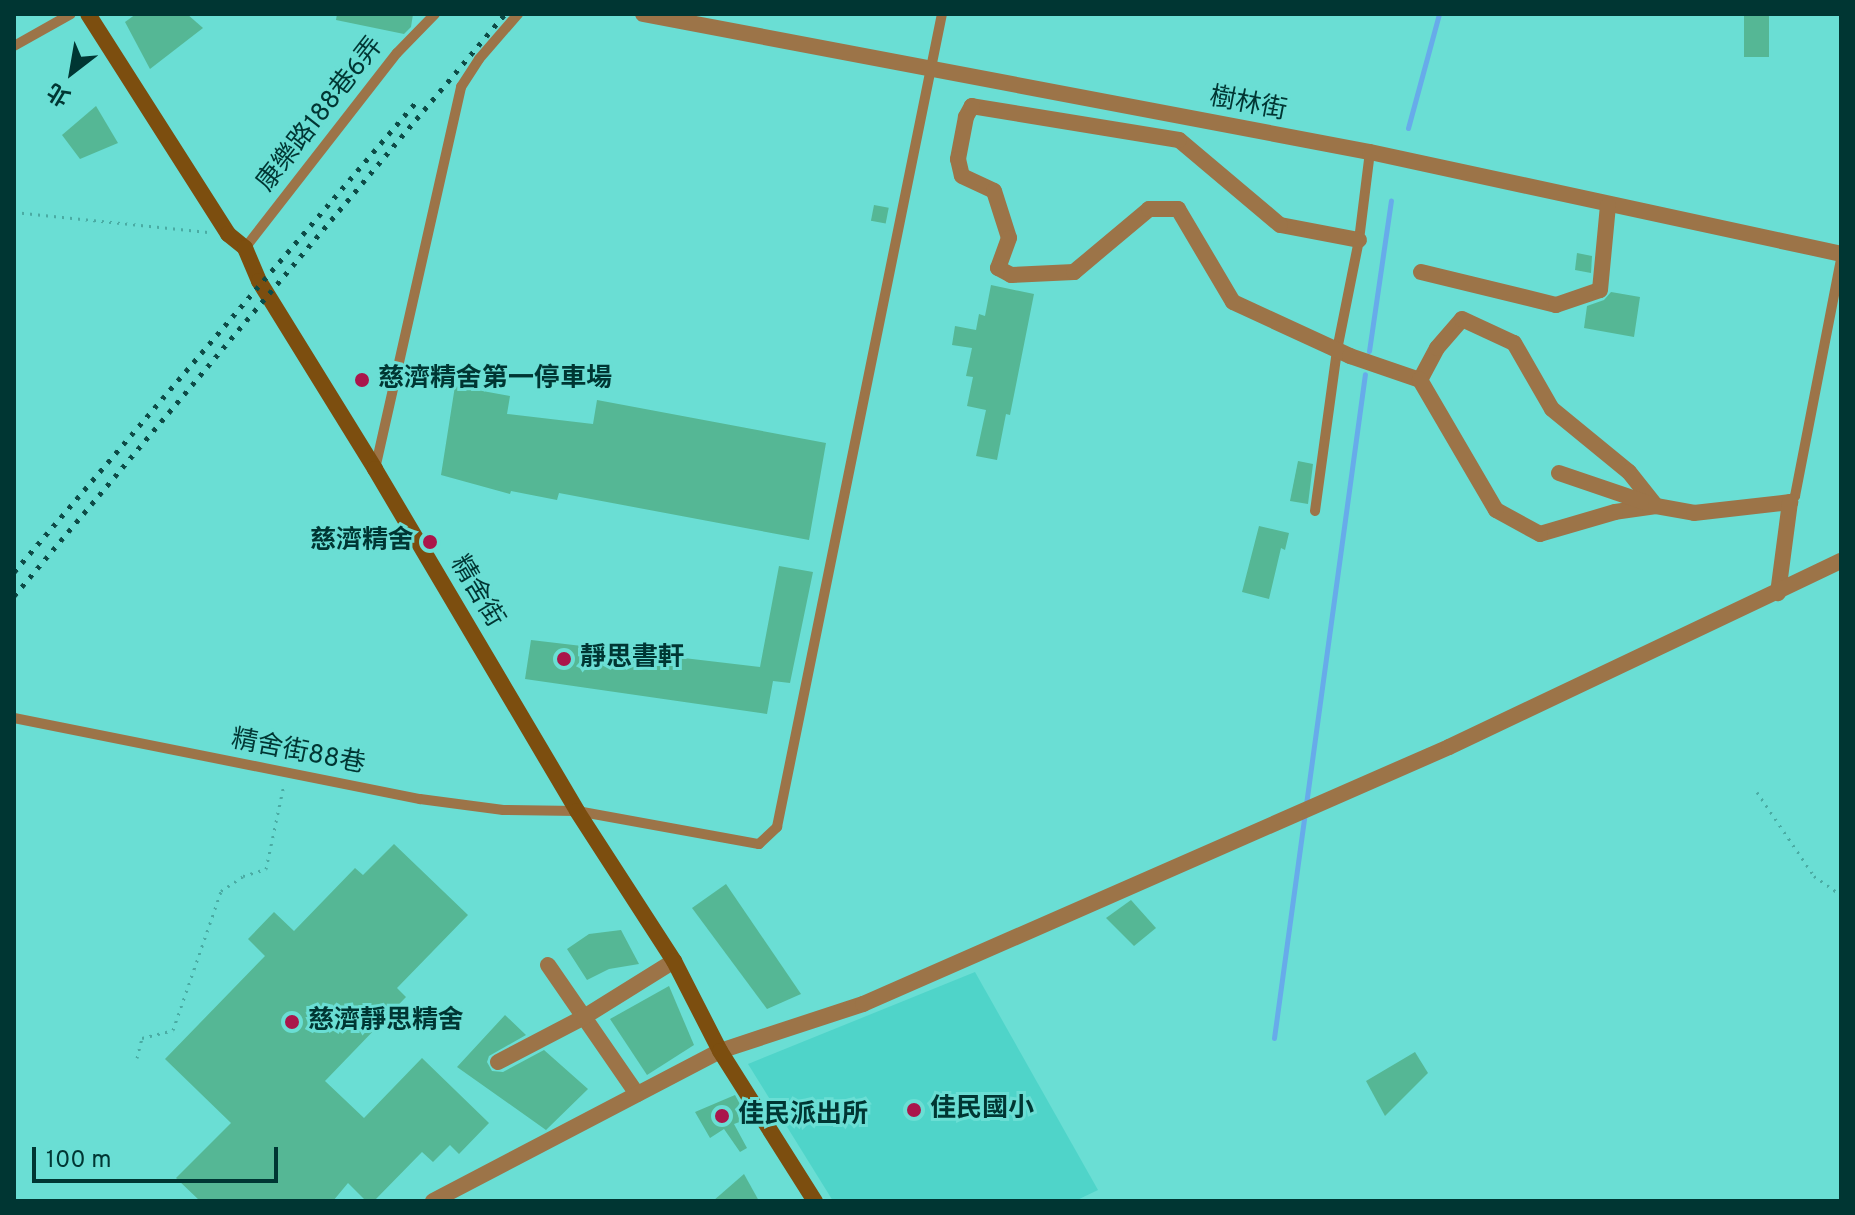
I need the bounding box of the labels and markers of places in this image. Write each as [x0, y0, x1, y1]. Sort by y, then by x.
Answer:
place label: 慈濟精舍第一停車場 [378, 364, 612, 396]
marker: 慈濟精舍第一停車場 [353, 371, 371, 389]
place label: 慈濟精舍 [310, 526, 414, 558]
marker: 慈濟精舍 [421, 533, 439, 551]
place label: 靜思書軒 [580, 643, 684, 675]
marker: 靜思書軒 [555, 650, 573, 668]
place label: 慈濟靜思精舍 [308, 1006, 464, 1038]
marker: 慈濟靜思精舍 [283, 1013, 301, 1031]
place label: 佳民國小 [930, 1094, 1034, 1126]
place label: 佳民派出所 [738, 1100, 868, 1132]
marker: 佳民國小 [905, 1101, 923, 1119]
marker: 佳民派出所 [713, 1107, 731, 1125]

